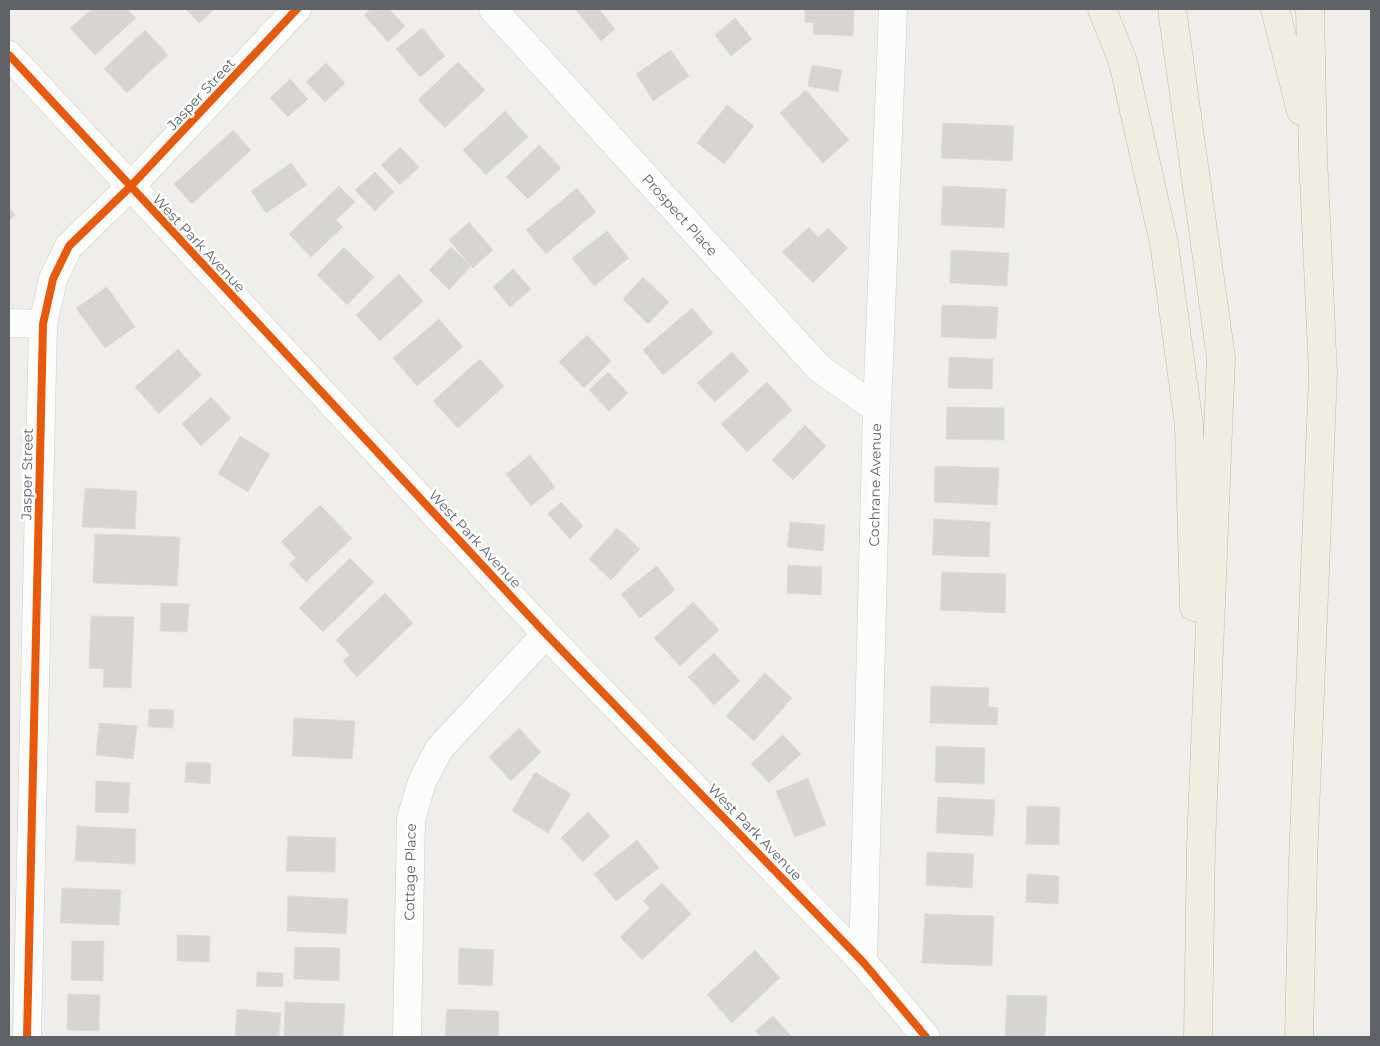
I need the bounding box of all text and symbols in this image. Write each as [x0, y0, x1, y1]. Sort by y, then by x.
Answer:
street label: Jasper Street [162, 54, 239, 134]
street label: Prospect Place [638, 170, 722, 260]
street label: West Park Avenue [149, 190, 249, 296]
street label: Cochrane Avenue [865, 423, 885, 547]
street label: Jasper Street [17, 428, 37, 521]
street label: West Park Avenue [425, 486, 525, 592]
street label: West Park Avenue [704, 780, 806, 884]
street label: Cottage Place [400, 823, 420, 921]

